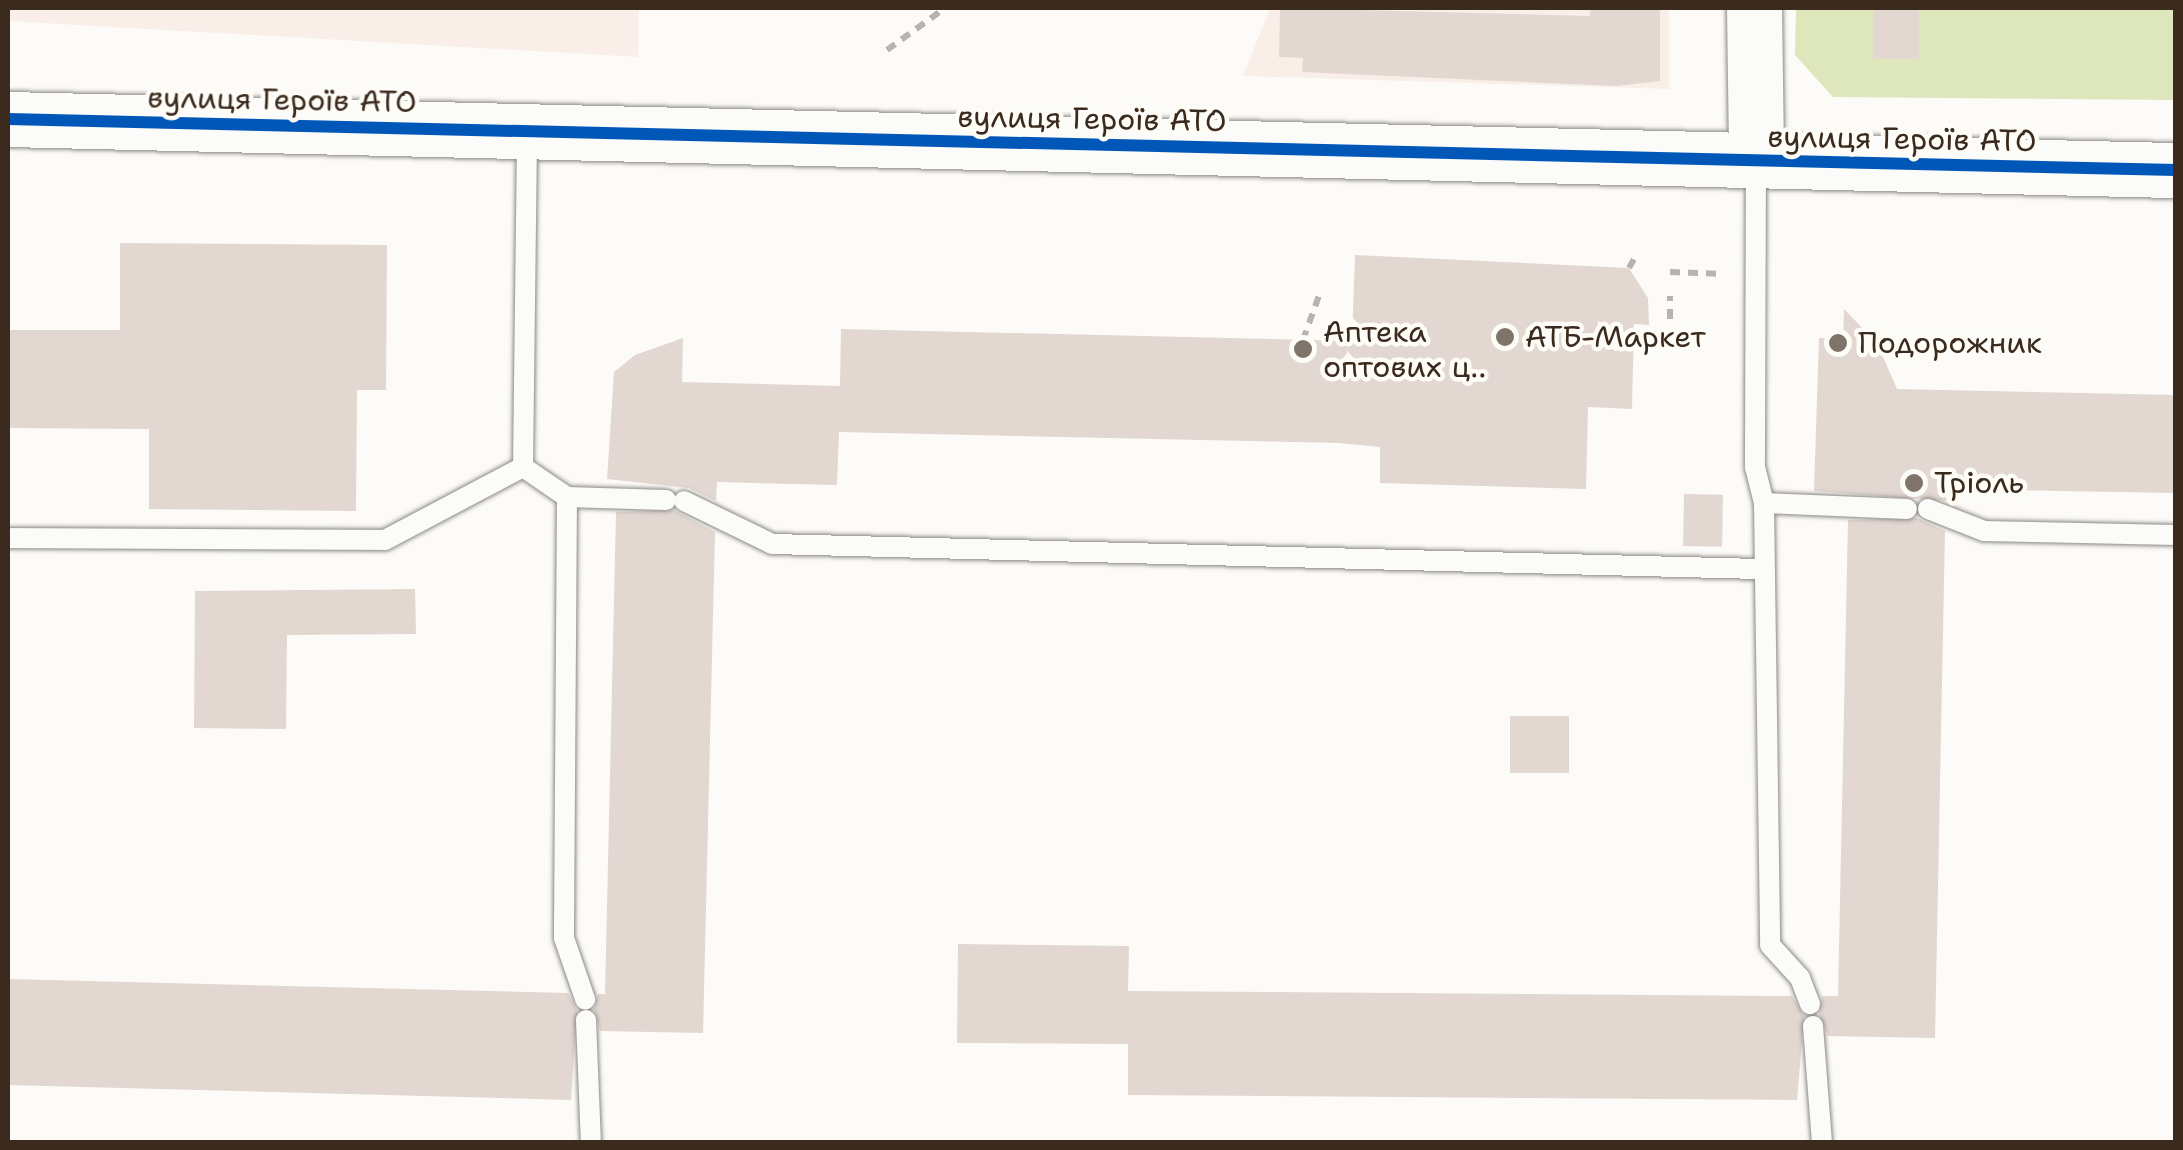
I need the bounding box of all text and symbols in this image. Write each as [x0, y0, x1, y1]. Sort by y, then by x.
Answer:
street label: вулиця Героїв АТО [147, 80, 417, 120]
street label: вулиця Героїв АТО [957, 99, 1227, 139]
street label: вулиця Героїв АТО [1767, 119, 2037, 159]
place label: Аптека оптових ц‥ [1323, 314, 1486, 384]
place label: АТБ-Маркет [1525, 319, 1706, 355]
place label: Подорожник [1858, 325, 2042, 361]
marker: АТБ-Маркет [1494, 326, 1516, 348]
marker: Подорожник [1827, 332, 1849, 354]
marker: Аптека оптових ц‥ [1292, 338, 1314, 360]
place label: Тріоль [1934, 465, 2024, 501]
marker: Тріоль [1903, 472, 1925, 494]

